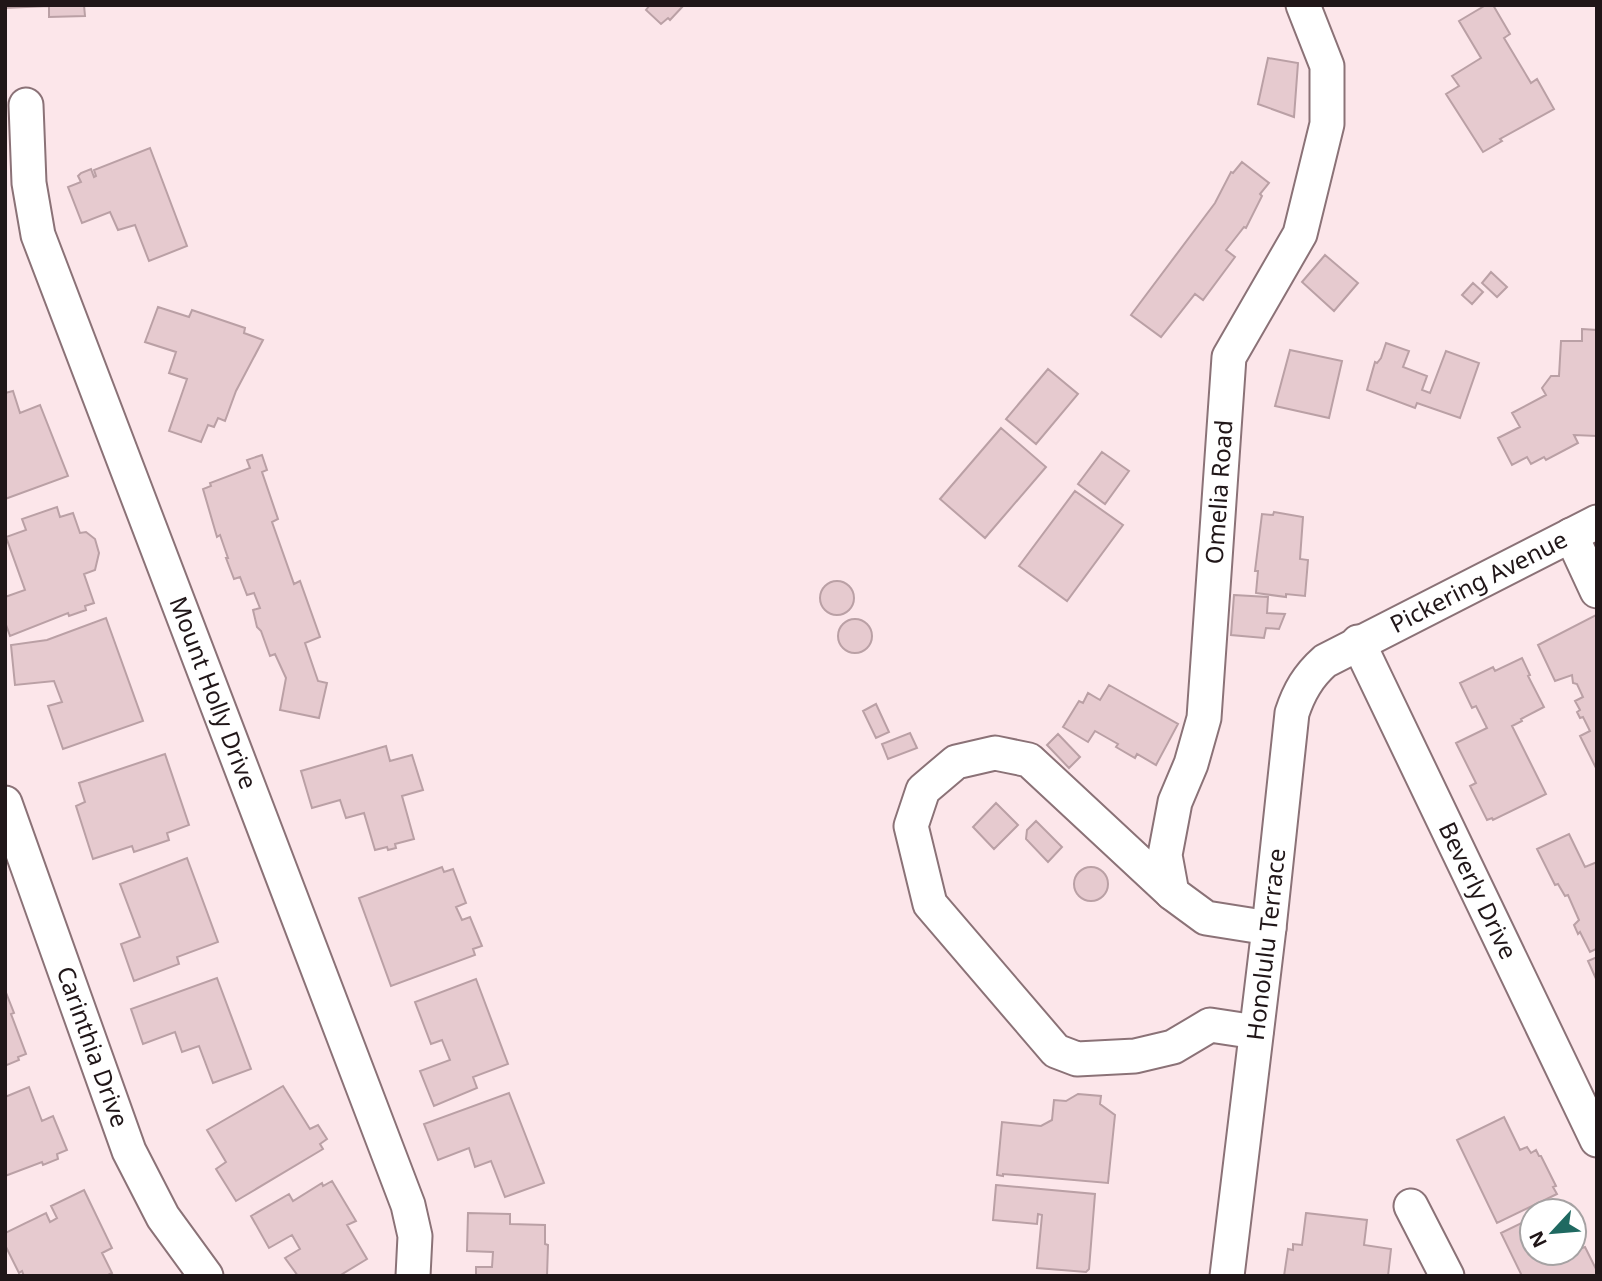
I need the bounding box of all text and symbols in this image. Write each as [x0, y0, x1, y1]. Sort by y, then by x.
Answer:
street label: Omelia Road [1197, 419, 1240, 565]
street label: Pickering Avenue [1384, 522, 1573, 640]
street label: Mount Holly Drive [162, 591, 266, 793]
street label: Beverly Drive [1432, 816, 1526, 964]
street label: Honolulu Terrace [1238, 846, 1292, 1042]
street label: Carinthia Drive [50, 962, 137, 1131]
north arrow [1518, 1197, 1588, 1267]
text: N [1523, 1227, 1553, 1252]

